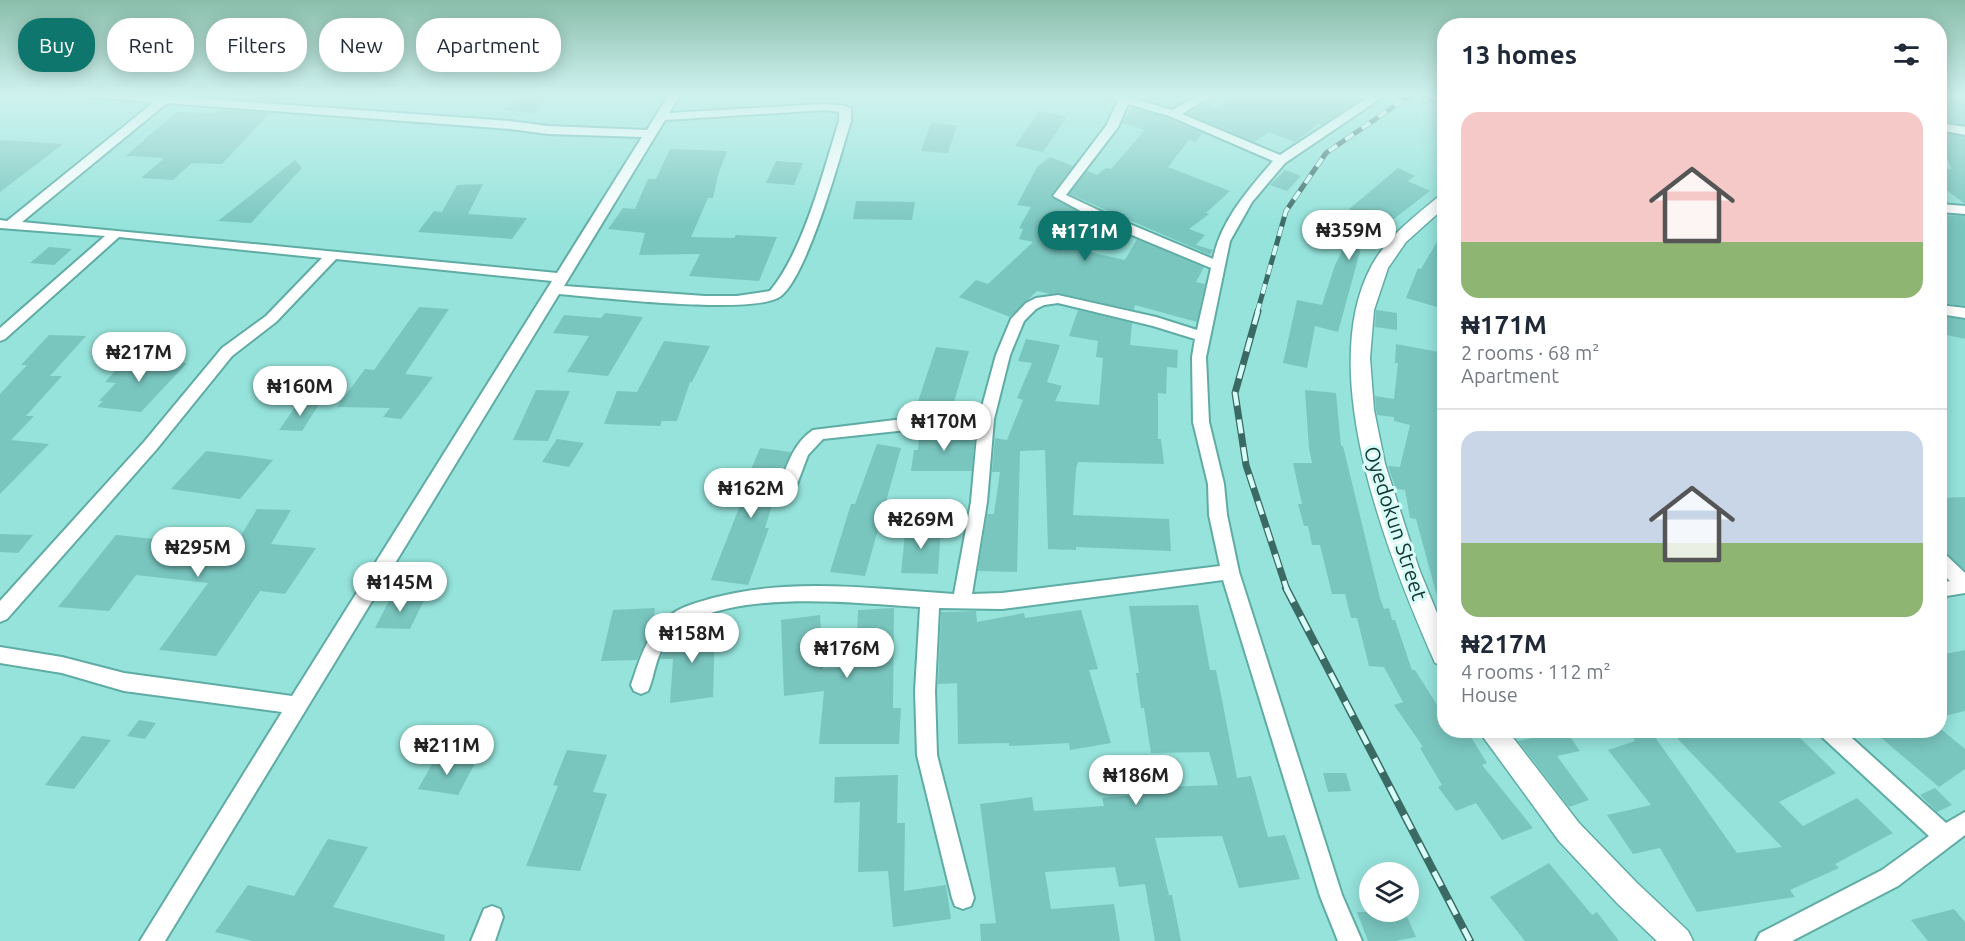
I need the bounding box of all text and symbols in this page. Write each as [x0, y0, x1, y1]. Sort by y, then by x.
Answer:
chip: Buy [18, 18, 95, 72]
chip: Rent [107, 18, 194, 72]
chip: Filters [206, 18, 307, 72]
chip: New [319, 18, 404, 72]
chip: Apartment [416, 18, 561, 72]
icon: filters [1890, 38, 1923, 71]
text: 13 homes [1461, 40, 1577, 69]
icon: home [1638, 151, 1746, 259]
pin: ₦359M [1307, 210, 1391, 261]
pin: ₦171M [1043, 211, 1127, 262]
text: ₦359M [1316, 218, 1382, 241]
text: ₦171M [1052, 219, 1118, 242]
text: ₦171M [1461, 310, 1547, 339]
pin: ₦217M [97, 332, 181, 383]
text: ₦217M [106, 340, 172, 363]
text: 2 rooms · 68 m² [1461, 341, 1599, 364]
text: Apartment [1461, 364, 1559, 387]
pin: ₦160M [258, 366, 342, 417]
text: ₦160M [267, 374, 333, 397]
pin: ₦170M [902, 401, 986, 452]
text: ₦170M [911, 409, 977, 432]
street label: Oyedokun Street [1360, 443, 1432, 603]
pin: ₦162M [709, 468, 793, 519]
icon: home [1638, 470, 1746, 578]
text: ₦162M [718, 476, 784, 499]
pin: ₦269M [879, 499, 963, 550]
text: ₦269M [888, 507, 954, 530]
pin: ₦295M [156, 527, 240, 578]
text: ₦295M [165, 535, 231, 558]
pin: ₦145M [358, 562, 442, 613]
text: ₦145M [367, 570, 433, 593]
pin: ₦158M [650, 613, 734, 664]
text: ₦158M [659, 621, 725, 644]
pin: ₦176M [805, 628, 889, 679]
text: ₦217M [1461, 629, 1547, 658]
text: ₦176M [814, 636, 880, 659]
text: 4 rooms · 112 m² [1461, 660, 1611, 683]
text: House [1461, 683, 1518, 706]
pin: ₦211M [405, 725, 489, 776]
text: ₦211M [414, 733, 480, 756]
pin: ₦186M [1094, 755, 1178, 806]
text: ₦186M [1103, 763, 1169, 786]
map controls [1359, 862, 1419, 922]
button: layers [1359, 862, 1419, 922]

